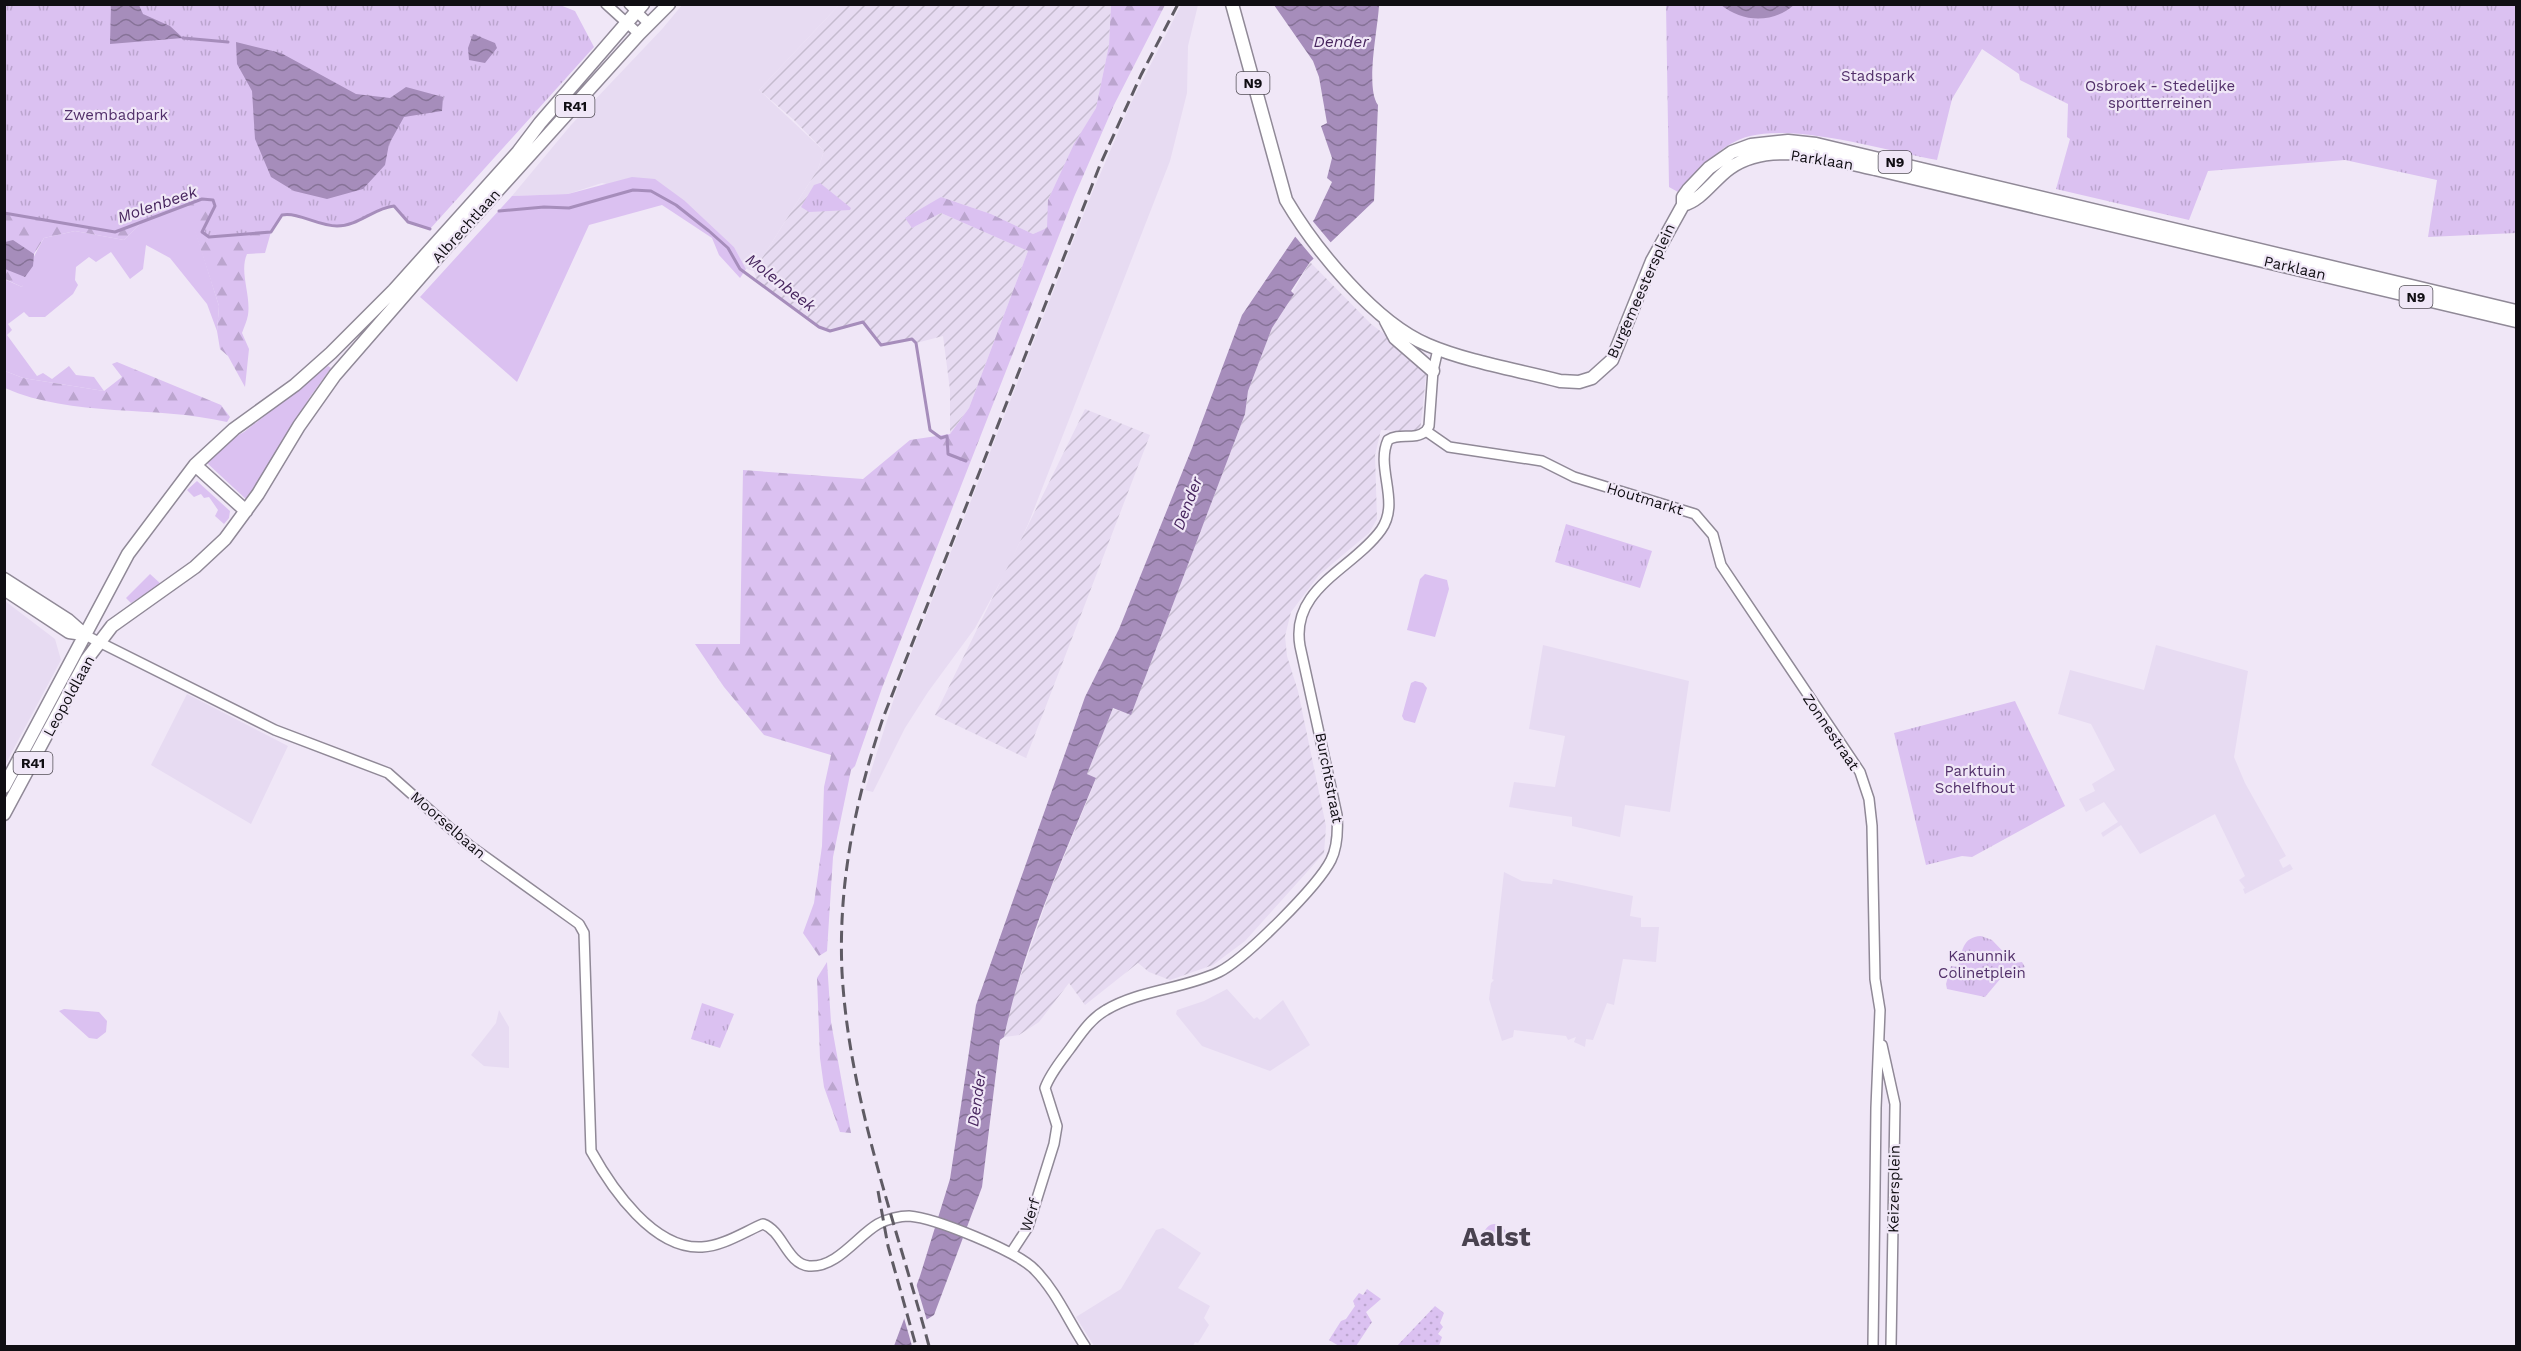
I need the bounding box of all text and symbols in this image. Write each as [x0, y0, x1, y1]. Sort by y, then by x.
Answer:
water label: Dender [1313, 32, 1369, 51]
park label: Stadspark [1841, 67, 1916, 85]
road number: N9 [1236, 72, 1270, 94]
park label: Osbroek - Stedelijke sportterreinen [2085, 77, 2235, 112]
road number: R41 [556, 95, 594, 117]
park label: Zwembadpark [64, 106, 169, 124]
street label: Parklaan [1789, 146, 1855, 174]
road number: N9 [1878, 151, 1912, 173]
water label: Molenbeek [115, 182, 201, 227]
street label: Albrechtlaan [428, 185, 504, 267]
street label: Burgemeestersplein [1603, 221, 1679, 361]
water label: Molenbeek [742, 249, 820, 316]
street label: Parklaan [2262, 252, 2328, 284]
road number: N9 [2400, 286, 2432, 308]
water label: Dender [1169, 473, 1207, 532]
street label: Houtmarkt [1605, 479, 1686, 519]
street label: Leopoldlaan [39, 652, 99, 740]
street label: Zonnestraat [1799, 690, 1864, 774]
street label: Burchtstraat [1311, 731, 1347, 825]
road number: R41 [14, 752, 52, 774]
park label: Parktuin Schelfhout [1935, 762, 2016, 797]
street label: Moorselbaan [407, 788, 489, 862]
park label: Kanunnik Colinetplein [1938, 947, 2026, 982]
water label: Dender [963, 1070, 990, 1128]
street label: Keizersplein [1884, 1145, 1904, 1233]
street label: Werf [1016, 1196, 1044, 1234]
district label: Aalst [1462, 1221, 1531, 1253]

